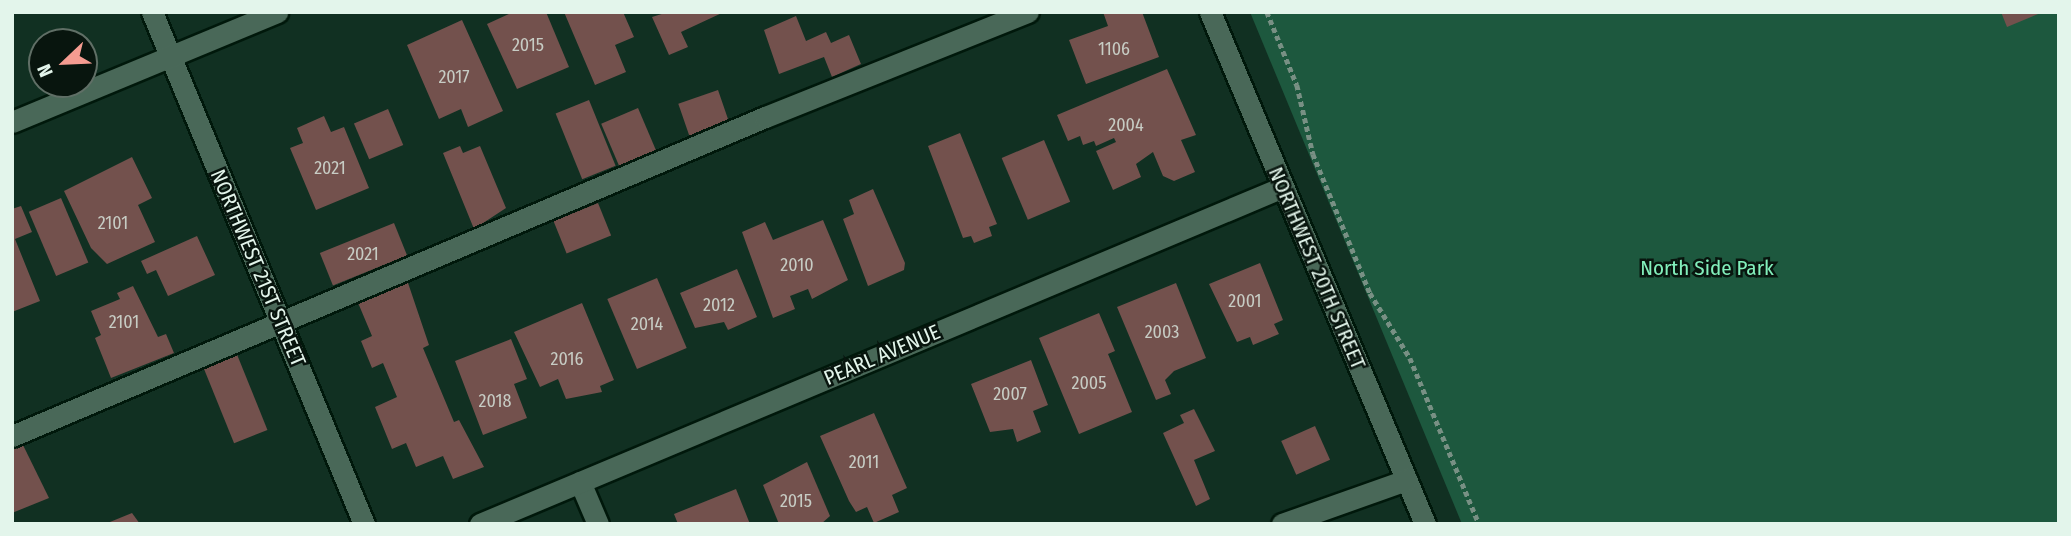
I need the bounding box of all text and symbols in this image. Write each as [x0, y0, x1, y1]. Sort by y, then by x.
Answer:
north arrow [28, 28, 98, 98]
house number: 2015 [512, 34, 544, 56]
house number: 1106 [1098, 38, 1130, 60]
text: N [32, 61, 58, 80]
house number: 2017 [438, 66, 470, 88]
house number: 2004 [1108, 114, 1144, 136]
house number: 2021 [314, 157, 346, 179]
street label: NORTHWEST 20TH STREET [1263, 163, 1371, 373]
street label: NORTHWEST 21ST STREET [205, 166, 311, 370]
house number: 2101 [98, 212, 128, 234]
house number: 2021 [347, 243, 379, 265]
house number: 2010 [780, 254, 814, 276]
park label: North Side Park [1640, 255, 1774, 281]
house number: 2001 [1228, 290, 1262, 312]
house number: 2012 [703, 294, 735, 316]
house number: 2101 [109, 311, 139, 333]
house number: 2014 [631, 313, 663, 335]
street label: PEARL AVENUE [820, 319, 944, 391]
house number: 2003 [1145, 321, 1179, 343]
house number: 2016 [551, 348, 583, 370]
house number: 2005 [1072, 372, 1106, 394]
house number: 2007 [993, 383, 1027, 405]
house number: 2018 [479, 390, 511, 412]
house number: 2011 [849, 451, 879, 473]
house number: 2015 [780, 490, 812, 512]

